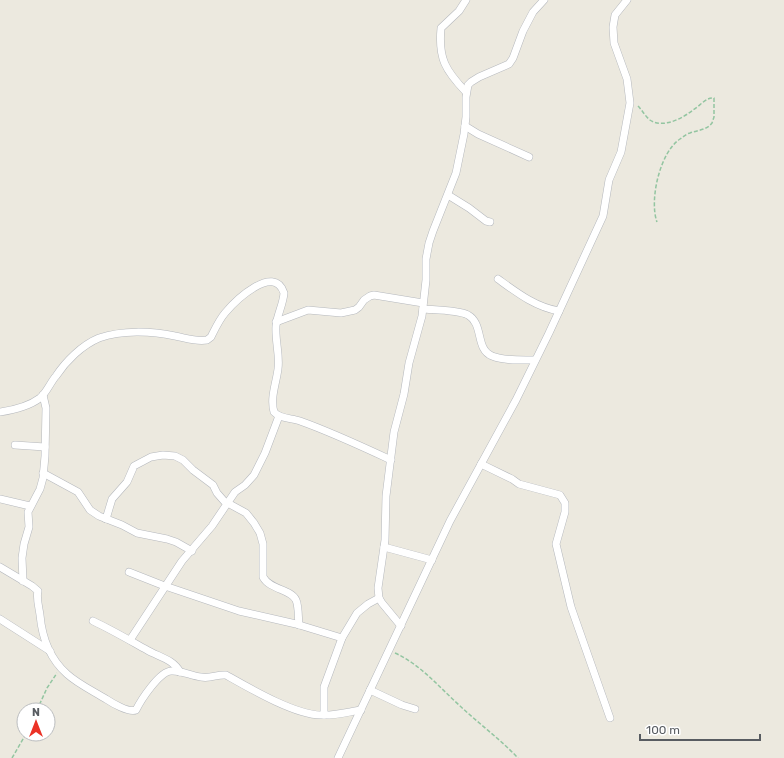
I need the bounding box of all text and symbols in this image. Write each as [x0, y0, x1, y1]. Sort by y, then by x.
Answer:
north arrow [16, 702, 56, 742]
text: N [32, 706, 40, 719]
scale bar [640, 716, 760, 742]
text: 100 m [646, 723, 680, 737]

